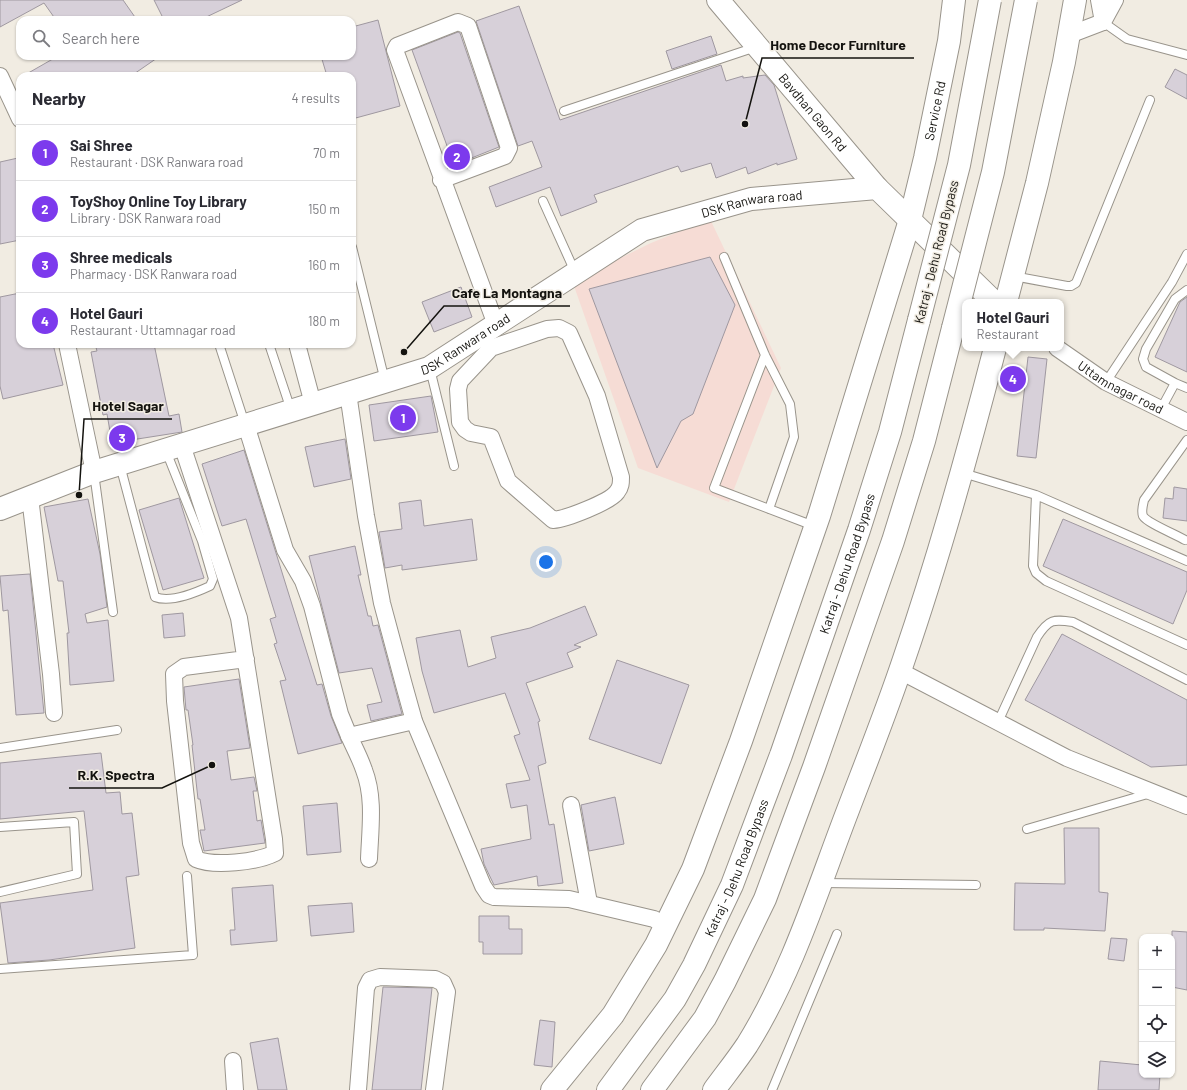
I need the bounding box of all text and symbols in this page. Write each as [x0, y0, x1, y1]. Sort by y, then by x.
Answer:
search box [16, 16, 356, 60]
icon: search [30, 27, 52, 49]
text: Search here [62, 29, 140, 47]
callout: Home Decor Furniture [762, 32, 914, 58]
text: Home Decor Furniture [770, 36, 906, 53]
street label: Bavdhan Gaon Rd [775, 70, 850, 155]
street label: Service Rd [921, 79, 949, 142]
text: Nearby [32, 88, 86, 108]
text: 4 results [292, 90, 340, 106]
text: Sai Shree [70, 136, 133, 154]
pin: 2 [444, 142, 470, 172]
text: 1 [43, 145, 47, 161]
text: 70 m [313, 145, 340, 161]
text: Restaurant · DSK Ranwara road [70, 154, 243, 170]
street label: Katraj - Dehu Road Bypass [910, 179, 962, 325]
street label: DSK Ranwara road [699, 187, 803, 221]
text: ToyShoy Online Toy Library [70, 192, 247, 210]
text: 2 [41, 201, 49, 217]
text: 150 m [308, 201, 340, 217]
text: Library · DSK Ranwara road [70, 210, 221, 226]
text: Shree medicals [70, 248, 172, 266]
text: 3 [41, 257, 49, 273]
text: 160 m [308, 257, 340, 273]
text: Pharmacy · DSK Ranwara road [70, 266, 237, 282]
callout: Cafe La Montagna [444, 280, 570, 306]
text: Cafe La Montagna [452, 284, 562, 301]
popup [962, 299, 1064, 351]
text: Hotel Gauri [70, 304, 143, 322]
text: Hotel Gauri [977, 308, 1049, 326]
street label: DSK Ranwara road [419, 310, 513, 378]
text: 4 [41, 313, 49, 329]
text: 180 m [308, 313, 340, 329]
text: Restaurant · Uttamnagar road [70, 322, 236, 338]
text: Restaurant [977, 326, 1039, 342]
street label: Uttamnagar road [1075, 357, 1166, 417]
pin: 4 [1000, 364, 1026, 394]
callout: Hotel Sagar [84, 393, 172, 419]
text: Hotel Sagar [92, 397, 164, 414]
pin: 1 [390, 403, 416, 433]
pin: 3 [109, 423, 135, 453]
street label: Katraj - Dehu Road Bypass [816, 491, 878, 636]
your location [536, 552, 556, 572]
callout: R.K. Spectra [69, 762, 162, 788]
text: R.K. Spectra [77, 766, 155, 783]
street label: Katraj - Dehu Road Bypass [701, 797, 772, 939]
map controls [1139, 934, 1175, 1078]
button: + [1139, 934, 1175, 970]
button: − [1139, 970, 1175, 1006]
button: locate [1139, 1006, 1175, 1042]
button: layers [1139, 1042, 1175, 1078]

